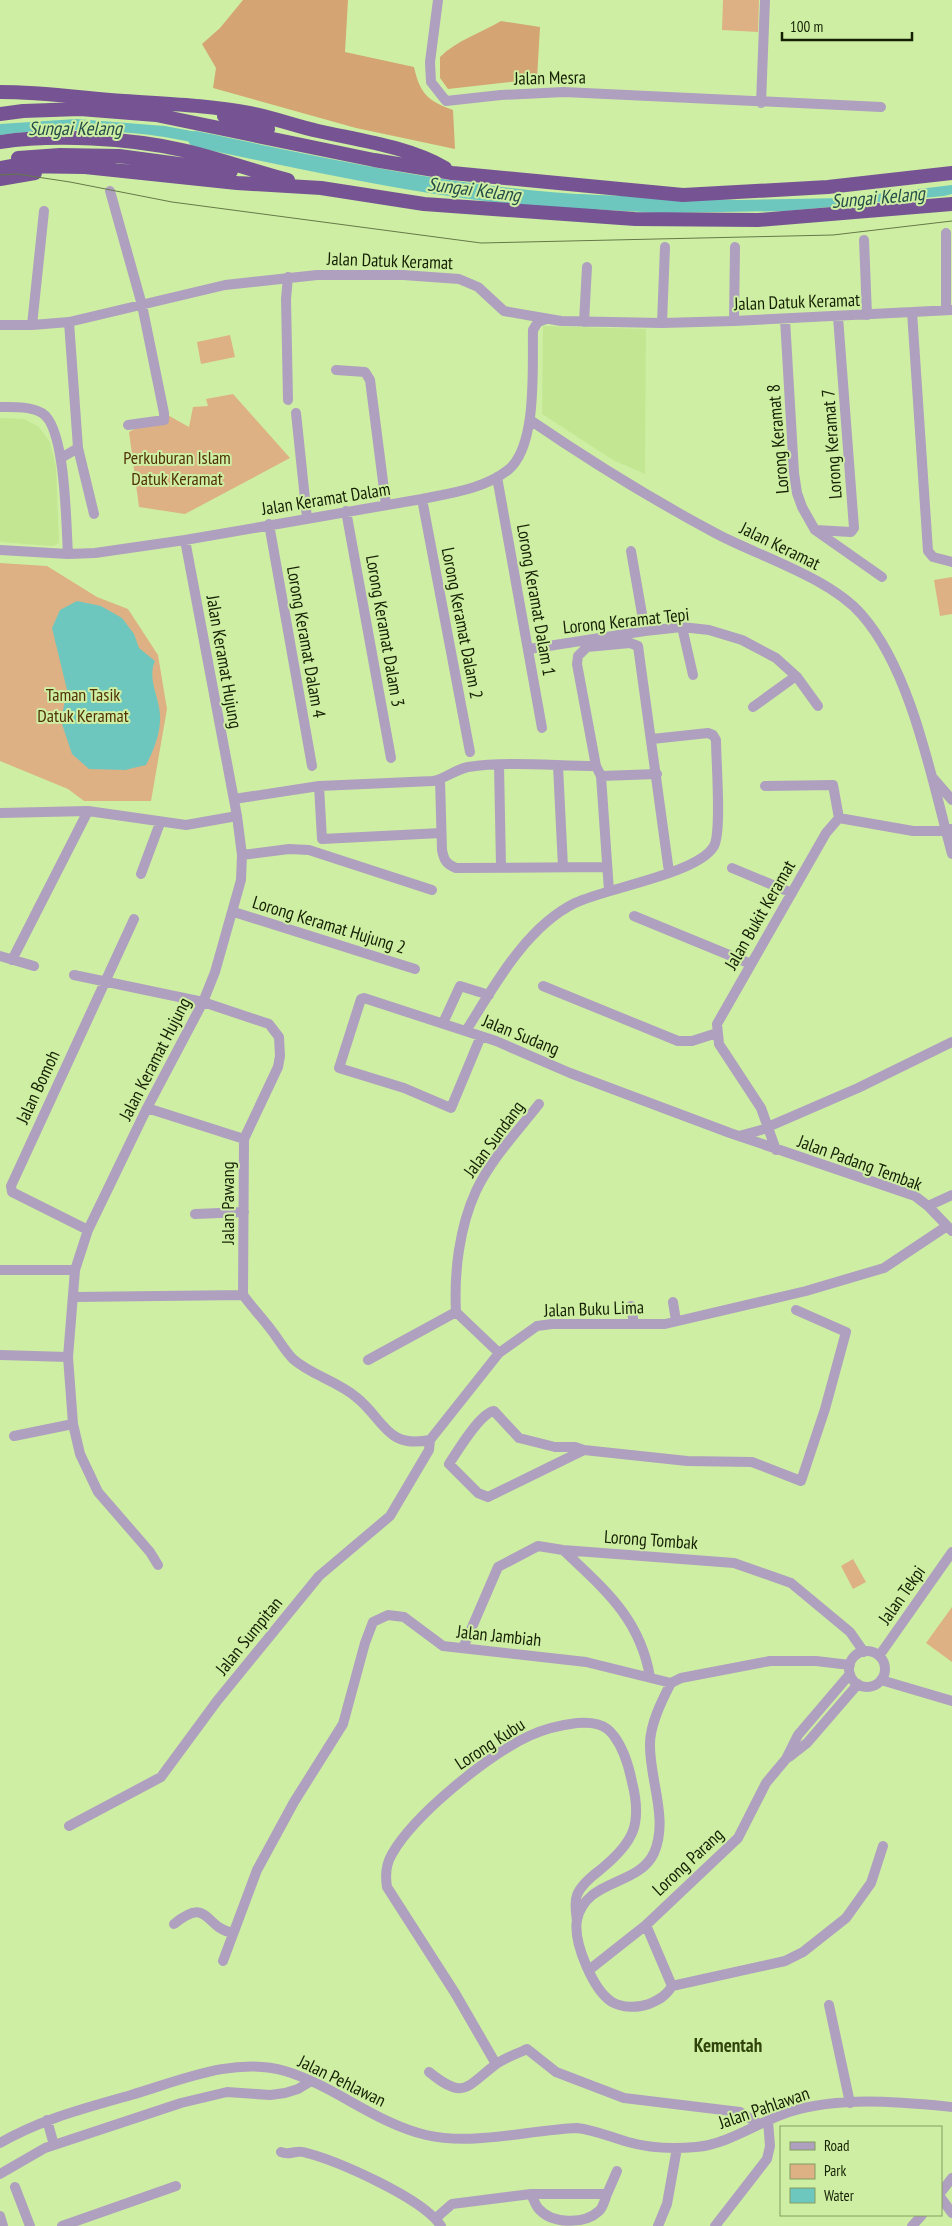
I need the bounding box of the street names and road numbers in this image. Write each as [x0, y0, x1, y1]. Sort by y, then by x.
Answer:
street label: Jalan Mesra [513, 65, 586, 90]
street label: Jalan Datuk Keramat [326, 247, 453, 274]
street label: Jalan Datuk Keramat [733, 288, 860, 315]
street label: Lorong Keramat 8 [761, 383, 794, 495]
street label: Lorong Keramat 7 [816, 388, 847, 500]
street label: Jalan Keramat Dalam [259, 477, 392, 520]
street label: Jalan Keramat [736, 516, 824, 575]
street label: Lorong Keramat Dalam 1 [512, 522, 561, 678]
street label: Lorong Keramat Dalam 2 [437, 545, 488, 701]
street label: Lorong Keramat Dalam 3 [361, 553, 410, 709]
street label: Lorong Keramat Dalam 4 [282, 564, 331, 720]
street label: Jalan Keramat Hujung [201, 593, 248, 730]
street label: Lorong Keramat Tepi [562, 602, 690, 639]
street label: Jalan Bukit Keramat [719, 856, 800, 974]
street label: Lorong Keramat Hujung 2 [250, 890, 408, 959]
street label: Jalan Keramat Hujung [113, 993, 195, 1125]
street label: Jalan Sudang [478, 1008, 563, 1060]
street label: Jalan Bomoh [10, 1046, 65, 1128]
street label: Jalan Sundang [458, 1096, 529, 1182]
street label: Jalan Padang Tembak [794, 1129, 926, 1196]
street label: Jalan Pawang [216, 1162, 239, 1245]
street label: Jalan Buku Lima [543, 1295, 644, 1322]
street label: Lorong Tombak [603, 1525, 699, 1554]
street label: Jalan Tekpi [873, 1561, 930, 1629]
street label: Jalan Sumpitan [210, 1592, 287, 1680]
street label: Jalan Jambiah [455, 1620, 542, 1651]
street label: Lorong Kubu [451, 1713, 529, 1775]
street label: Lorong Parang [647, 1823, 728, 1901]
street label: Jalan Pehlawan [294, 2049, 390, 2112]
street label: Jalan Pahlawan [714, 2081, 812, 2134]

